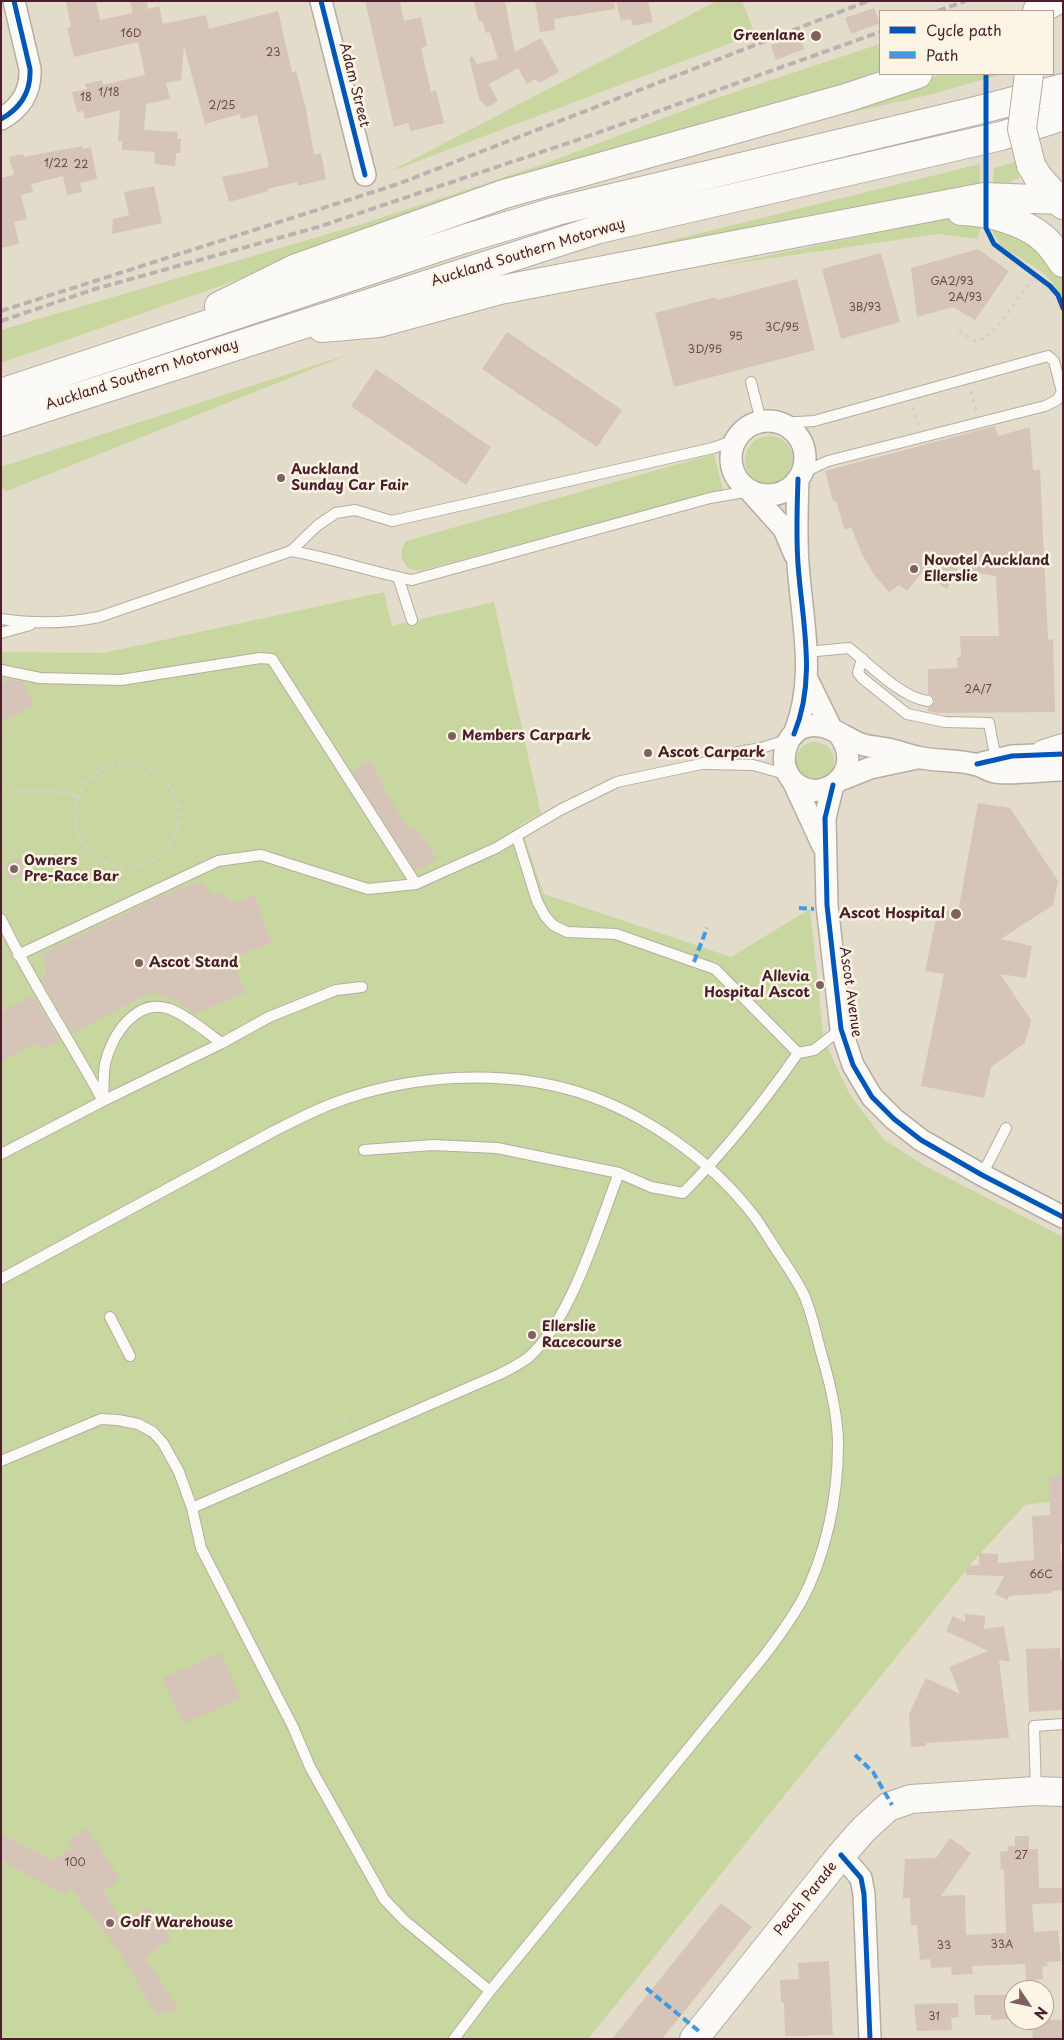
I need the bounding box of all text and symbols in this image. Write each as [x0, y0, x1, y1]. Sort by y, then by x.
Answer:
legend [879, 10, 1054, 75]
text: Cycle path [926, 18, 1002, 41]
house number: 16D [120, 27, 142, 41]
place label: Greenlane [733, 28, 805, 44]
marker: Greenlane [809, 29, 823, 43]
street label: Adam Street [335, 41, 373, 129]
text: Path [926, 43, 958, 66]
house number: 23 [266, 46, 280, 60]
house number: 1/18 [98, 86, 120, 100]
house number: 18 [80, 91, 92, 105]
house number: 2/25 [209, 99, 235, 113]
house number: 1/22 [44, 157, 68, 171]
house number: 22 [74, 158, 88, 172]
street label: Auckland Southern Motorway [429, 216, 627, 290]
house number: GA2/93 [931, 275, 973, 289]
house number: 2A/93 [948, 291, 982, 305]
house number: 3B/93 [849, 301, 881, 315]
house number: 3C/95 [765, 321, 799, 335]
house number: 95 [729, 330, 743, 344]
street label: Auckland Southern Motorway [44, 336, 240, 414]
house number: 3D/95 [688, 343, 722, 357]
place label: Auckland Sunday Car Fair [291, 462, 408, 494]
marker: Auckland Sunday Car Fair [275, 472, 287, 484]
place label: Novotel Auckland Ellerslie [924, 553, 1050, 586]
marker: Novotel Auckland Ellerslie [908, 563, 920, 575]
house number: 2A/7 [964, 683, 992, 697]
place label: Members Carpark [462, 728, 591, 744]
marker: Members Carpark [446, 730, 458, 742]
place label: Ascot Carpark [658, 745, 765, 761]
marker: Ascot Carpark [642, 747, 654, 759]
place label: Owners Pre-Race Bar [24, 853, 119, 886]
marker: Owners Pre-Race Bar [8, 863, 20, 875]
place label: Ascot Hospital [839, 906, 945, 922]
marker: Ascot Hospital [949, 907, 963, 921]
street label: Ascot Avenue [835, 946, 865, 1038]
place label: Ascot Stand [149, 955, 238, 971]
marker: Ascot Stand [133, 957, 145, 969]
place label: Allevia Hospital Ascot [704, 969, 810, 1002]
marker: Allevia Hospital Ascot [814, 979, 826, 991]
place label: Ellerslie Racecourse [542, 1319, 622, 1351]
marker: Ellerslie Racecourse [526, 1329, 538, 1341]
house number: 66C [1029, 1568, 1053, 1582]
house number: 27 [1014, 1849, 1028, 1863]
house number: 100 [64, 1856, 86, 1870]
street label: Peach Parade [771, 1859, 841, 1939]
place label: Golf Warehouse [120, 1915, 233, 1931]
marker: Golf Warehouse [104, 1917, 116, 1929]
house number: 33A [991, 1938, 1013, 1952]
house number: 33 [937, 1939, 951, 1953]
north arrow [1004, 1980, 1054, 2030]
text: N [1029, 2003, 1053, 2024]
house number: 31 [928, 2010, 940, 2024]

